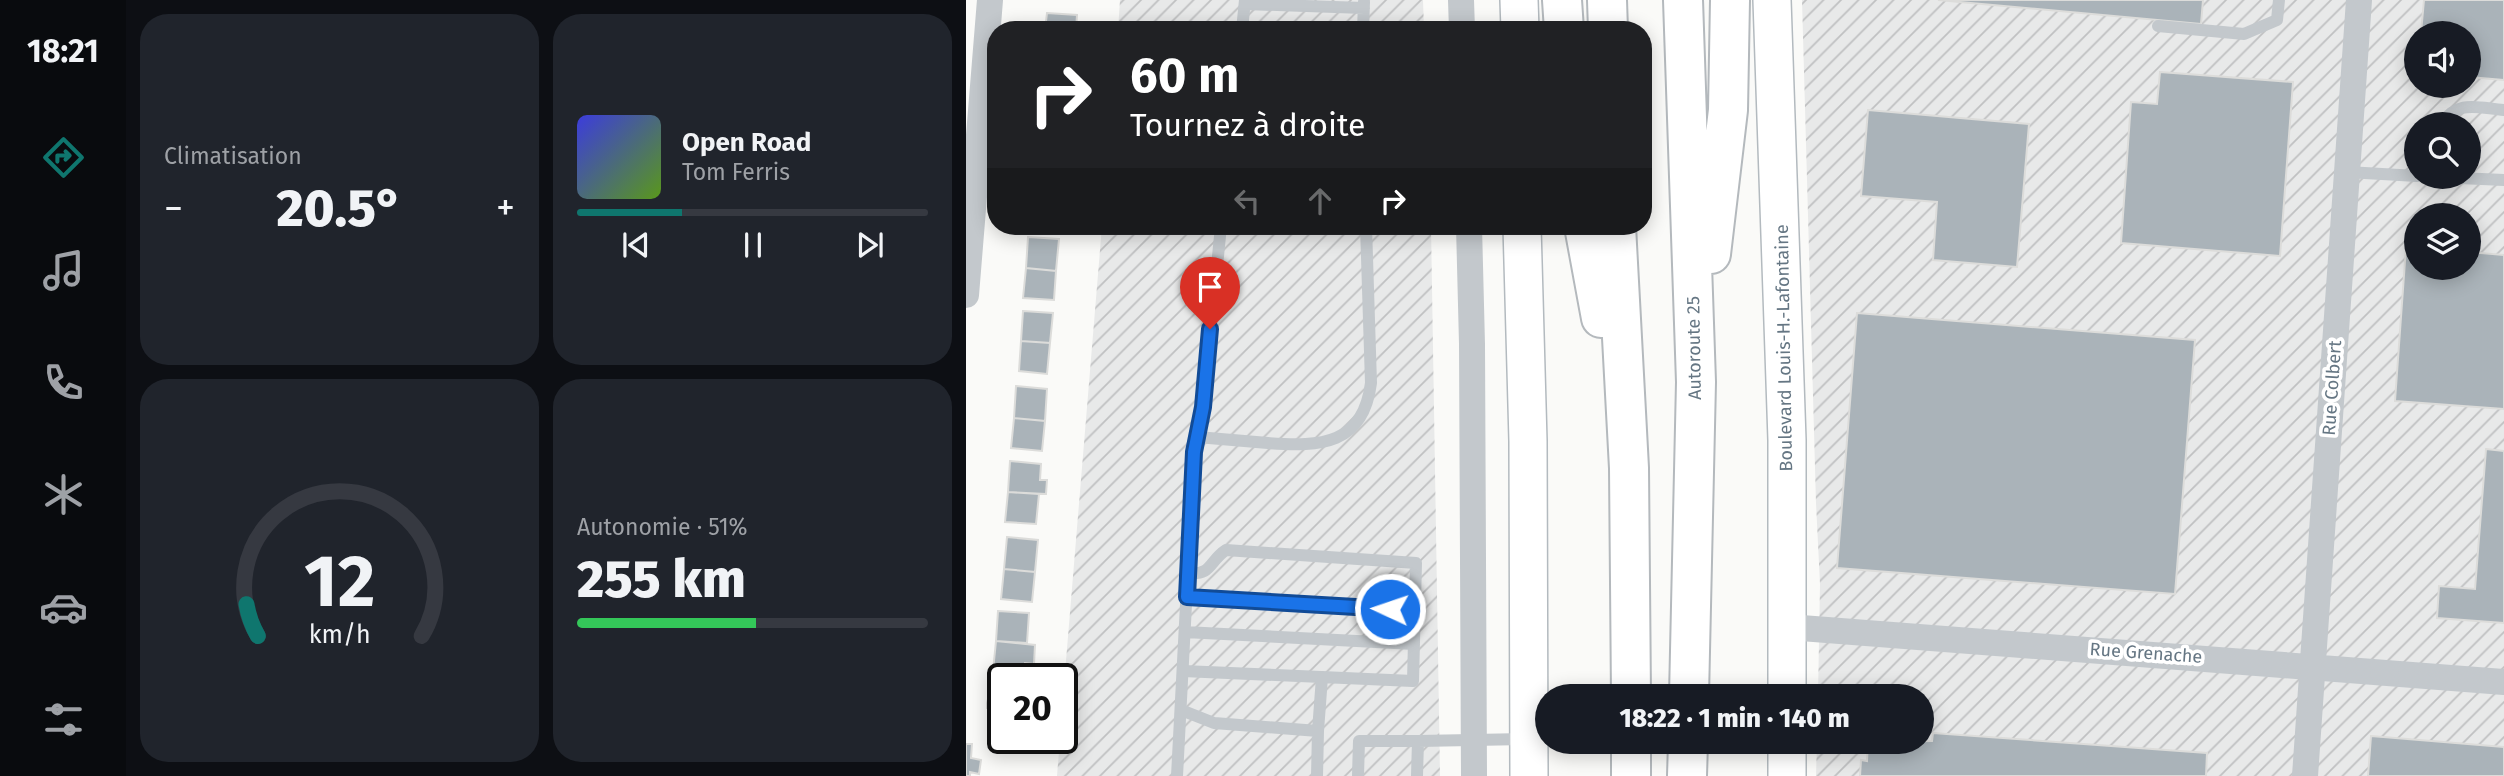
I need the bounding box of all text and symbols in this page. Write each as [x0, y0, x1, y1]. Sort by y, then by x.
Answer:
map controls [2404, 21, 2481, 280]
button: sound [2404, 21, 2481, 98]
text: 18:21 [27, 32, 99, 70]
text: 60 m [1130, 46, 1239, 105]
icon: right [1015, 49, 1106, 140]
text: Tournez à droite [1130, 106, 1366, 144]
button: search [2404, 112, 2481, 189]
text: Open Road [682, 127, 811, 158]
icon: directions [39, 133, 88, 182]
text: Climatisation [164, 142, 302, 170]
text: Tom Ferris [682, 158, 790, 186]
text: 20.5° [277, 177, 403, 240]
icon: left [1228, 182, 1266, 220]
icon: ahead [1301, 182, 1339, 220]
icon: right [1374, 182, 1412, 220]
text: − [164, 185, 183, 231]
text: + [496, 185, 515, 231]
button: layers [2404, 203, 2481, 280]
street label: Boulevard Louis-H.-Lafontaine [1771, 224, 1797, 472]
icon: previous [617, 226, 655, 264]
icon: pause [734, 226, 772, 264]
icon: next [851, 226, 889, 264]
icon: music [39, 246, 88, 295]
pin [1180, 257, 1240, 329]
icon: arrive [1191, 268, 1229, 306]
street label: Autoroute 25 [1682, 296, 1706, 400]
street label: Rue Colbert [2318, 339, 2346, 436]
icon: phone [39, 358, 88, 407]
icon: climate [39, 470, 88, 519]
text: Autonomie · 51% [577, 513, 748, 541]
text: 12 [304, 539, 375, 626]
text: 255 km [577, 548, 746, 611]
position arrow [1353, 572, 1427, 646]
icon: car [39, 583, 88, 632]
text: km/h [309, 620, 370, 650]
street label: Rue Grenache [2089, 638, 2203, 668]
speed limit sign: 20 [987, 663, 1078, 754]
icon: filters [39, 695, 88, 744]
text: 18:22 · 1 min · 140 m [1619, 703, 1850, 734]

